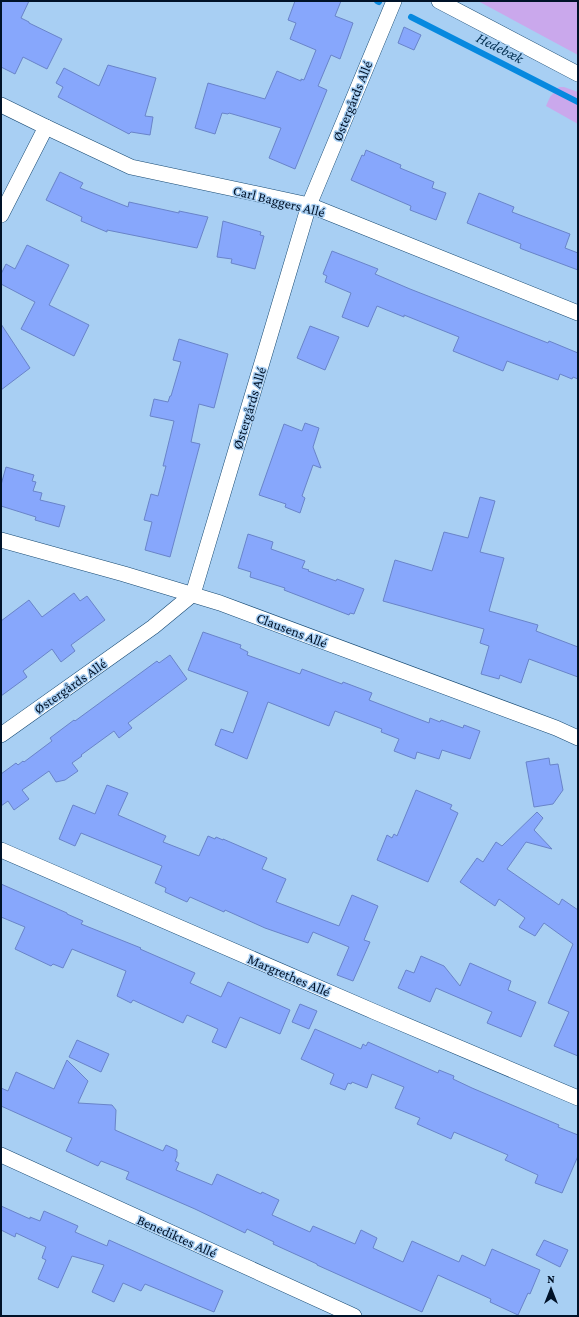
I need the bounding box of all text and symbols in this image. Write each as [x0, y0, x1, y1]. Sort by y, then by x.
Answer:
water label: Hedebæk [474, 29, 527, 67]
street label: Østergårds Allé [329, 59, 375, 143]
street label: Carl Baggers Allé [231, 182, 327, 220]
street label: Østergårds Allé [229, 365, 269, 451]
street label: Clausens Allé [254, 609, 330, 651]
street label: Østergårds Allé [31, 655, 109, 717]
street label: Margrethes Allé [245, 950, 333, 1000]
street label: Benediktes Allé [135, 1211, 219, 1261]
north arrow [531, 1269, 571, 1309]
text: N [547, 1273, 555, 1285]

